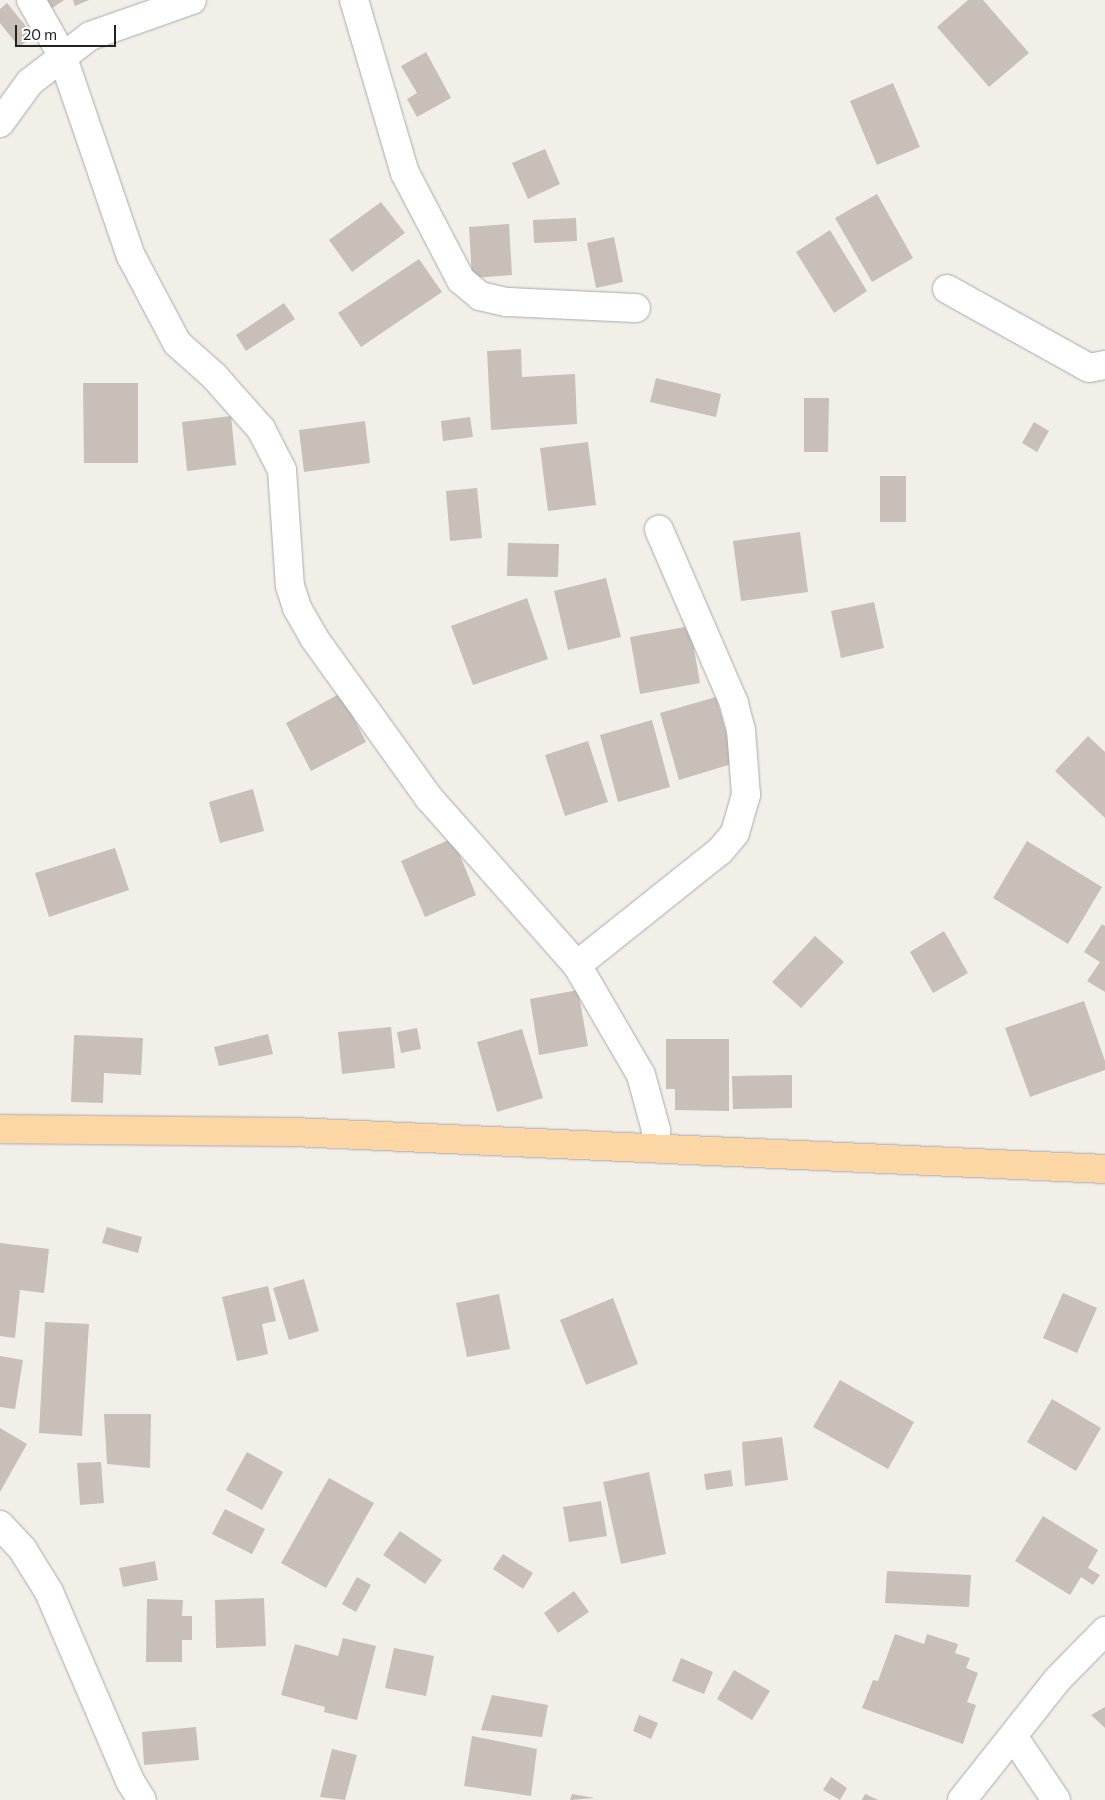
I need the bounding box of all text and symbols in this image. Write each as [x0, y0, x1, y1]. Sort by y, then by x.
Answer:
scale bar [18, 15, 119, 47]
text: 20 m [23, 25, 57, 43]

